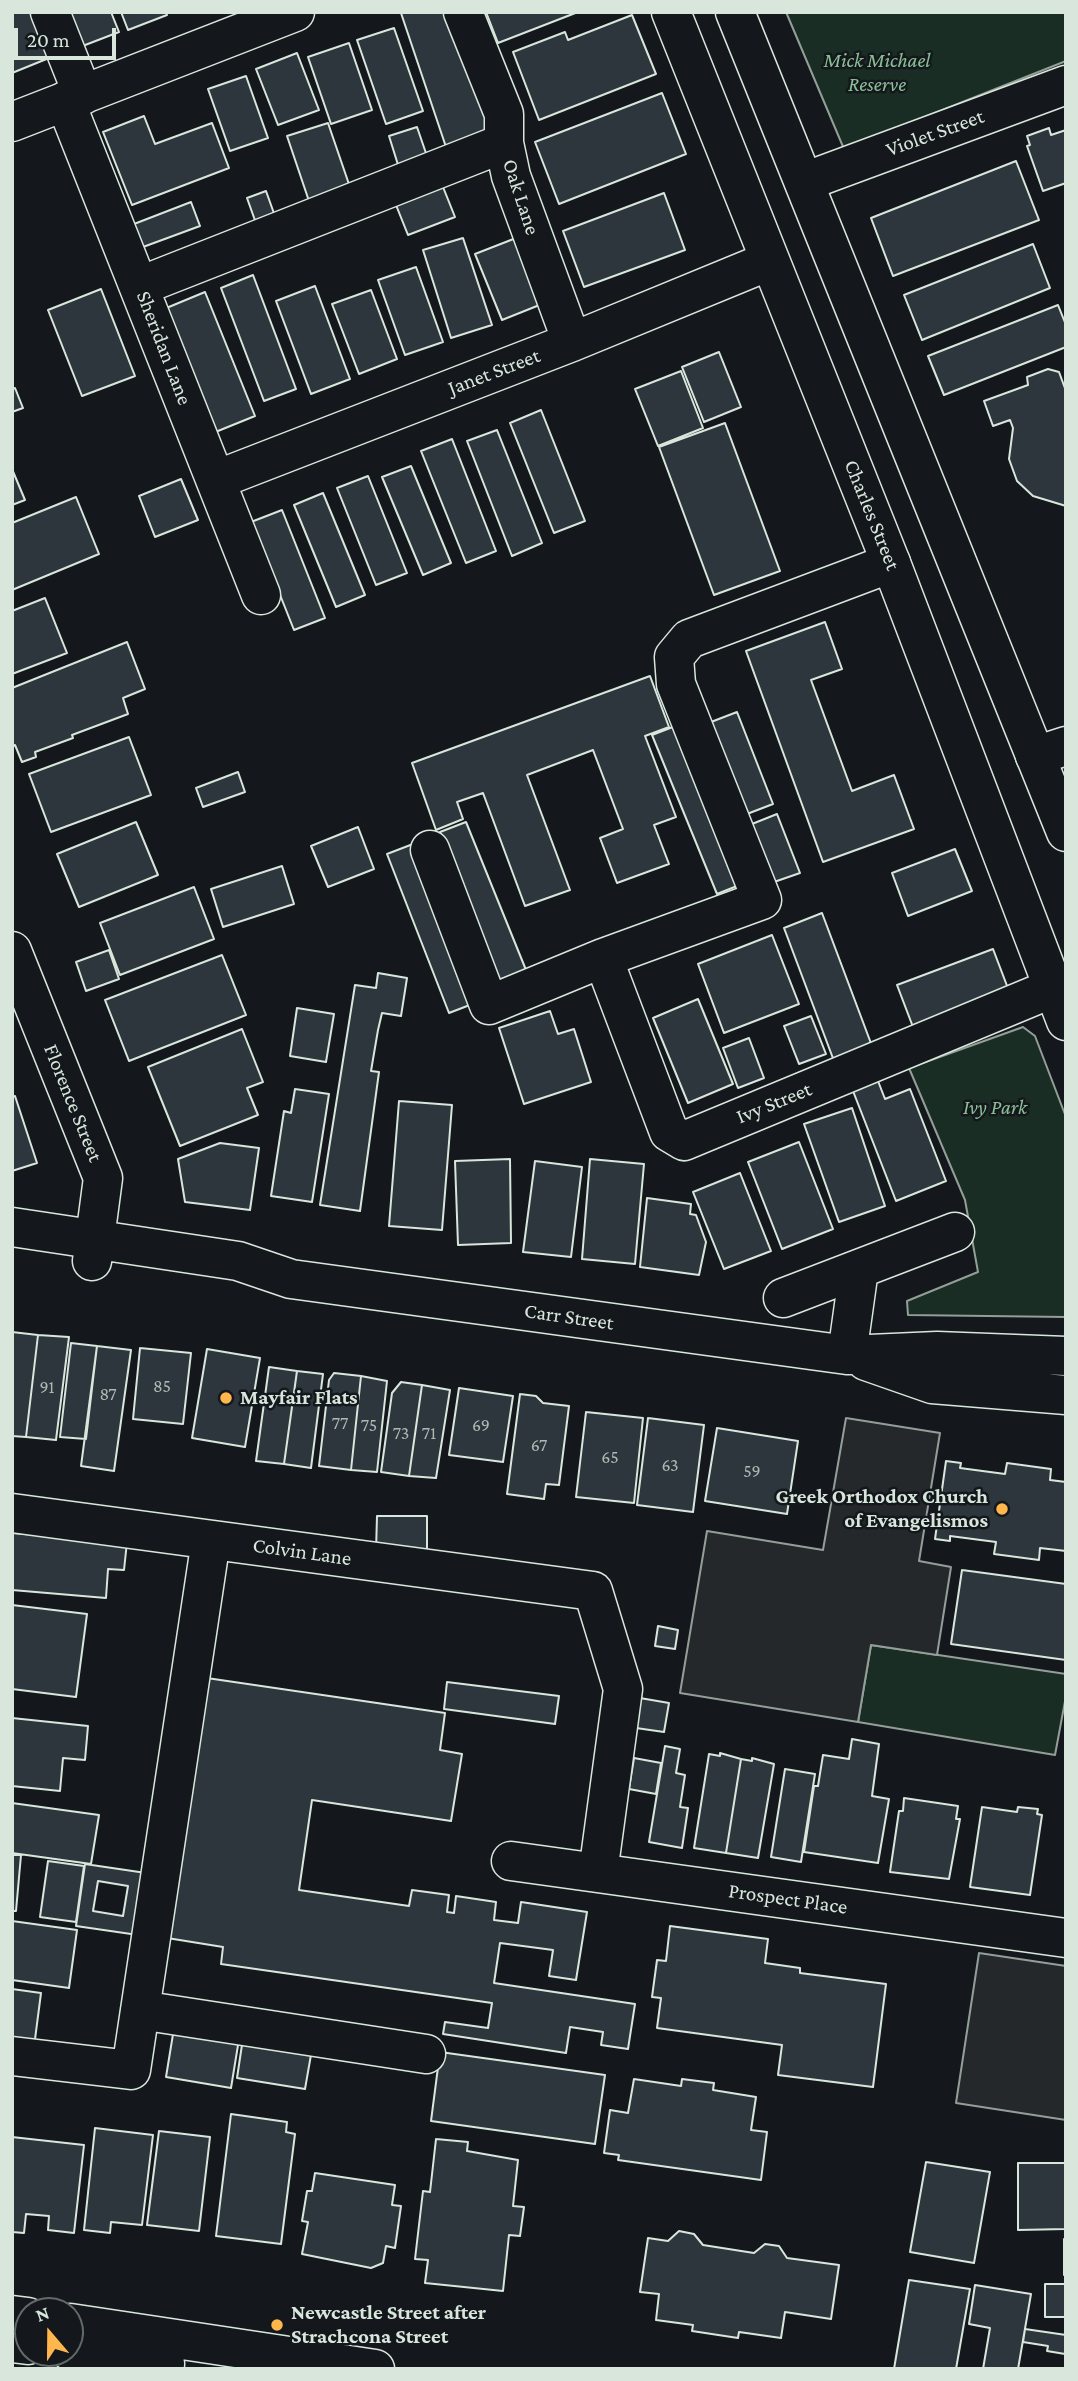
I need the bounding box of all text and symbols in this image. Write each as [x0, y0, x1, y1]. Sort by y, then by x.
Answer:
scale bar [18, 14, 119, 58]
text: 20 m [27, 28, 70, 52]
park label: Mick Michael Reserve [824, 48, 930, 98]
street label: Violet Street [883, 104, 987, 162]
street label: Oak Lane [497, 156, 545, 238]
street label: Sheridan Lane [131, 287, 197, 409]
street label: Janet Street [444, 343, 544, 401]
street label: Charles Street [838, 456, 906, 574]
street label: Florence Street [38, 1040, 108, 1166]
street label: Ivy Street [733, 1077, 815, 1129]
park label: Ivy Park [963, 1095, 1027, 1121]
street label: Carr Street [523, 1298, 615, 1336]
house number: 85 [153, 1375, 171, 1397]
house number: 91 [39, 1376, 55, 1398]
house number: 87 [99, 1383, 117, 1405]
place label: Mayfair Flats [240, 1385, 358, 1411]
marker: Mayfair Flats [218, 1390, 234, 1406]
house number: 77 [332, 1412, 348, 1434]
house number: 75 [361, 1414, 377, 1436]
house number: 69 [472, 1414, 490, 1436]
house number: 73 [393, 1422, 409, 1444]
house number: 71 [422, 1422, 436, 1444]
house number: 67 [531, 1434, 547, 1456]
house number: 65 [601, 1446, 619, 1468]
house number: 63 [661, 1454, 679, 1476]
house number: 59 [743, 1460, 761, 1482]
place label: Greek Orthodox Church of Evangelismos [775, 1484, 988, 1534]
marker: Greek Orthodox Church of Evangelismos [994, 1501, 1010, 1517]
street label: Colvin Lane [251, 1533, 353, 1571]
street label: Prospect Place [727, 1878, 849, 1920]
north arrow [14, 2297, 84, 2367]
place label: Newcastle Street after Strachcona Street [291, 2300, 486, 2350]
text: N [33, 2302, 52, 2326]
marker: Newcastle Street after Strachcona Street [269, 2317, 285, 2333]

